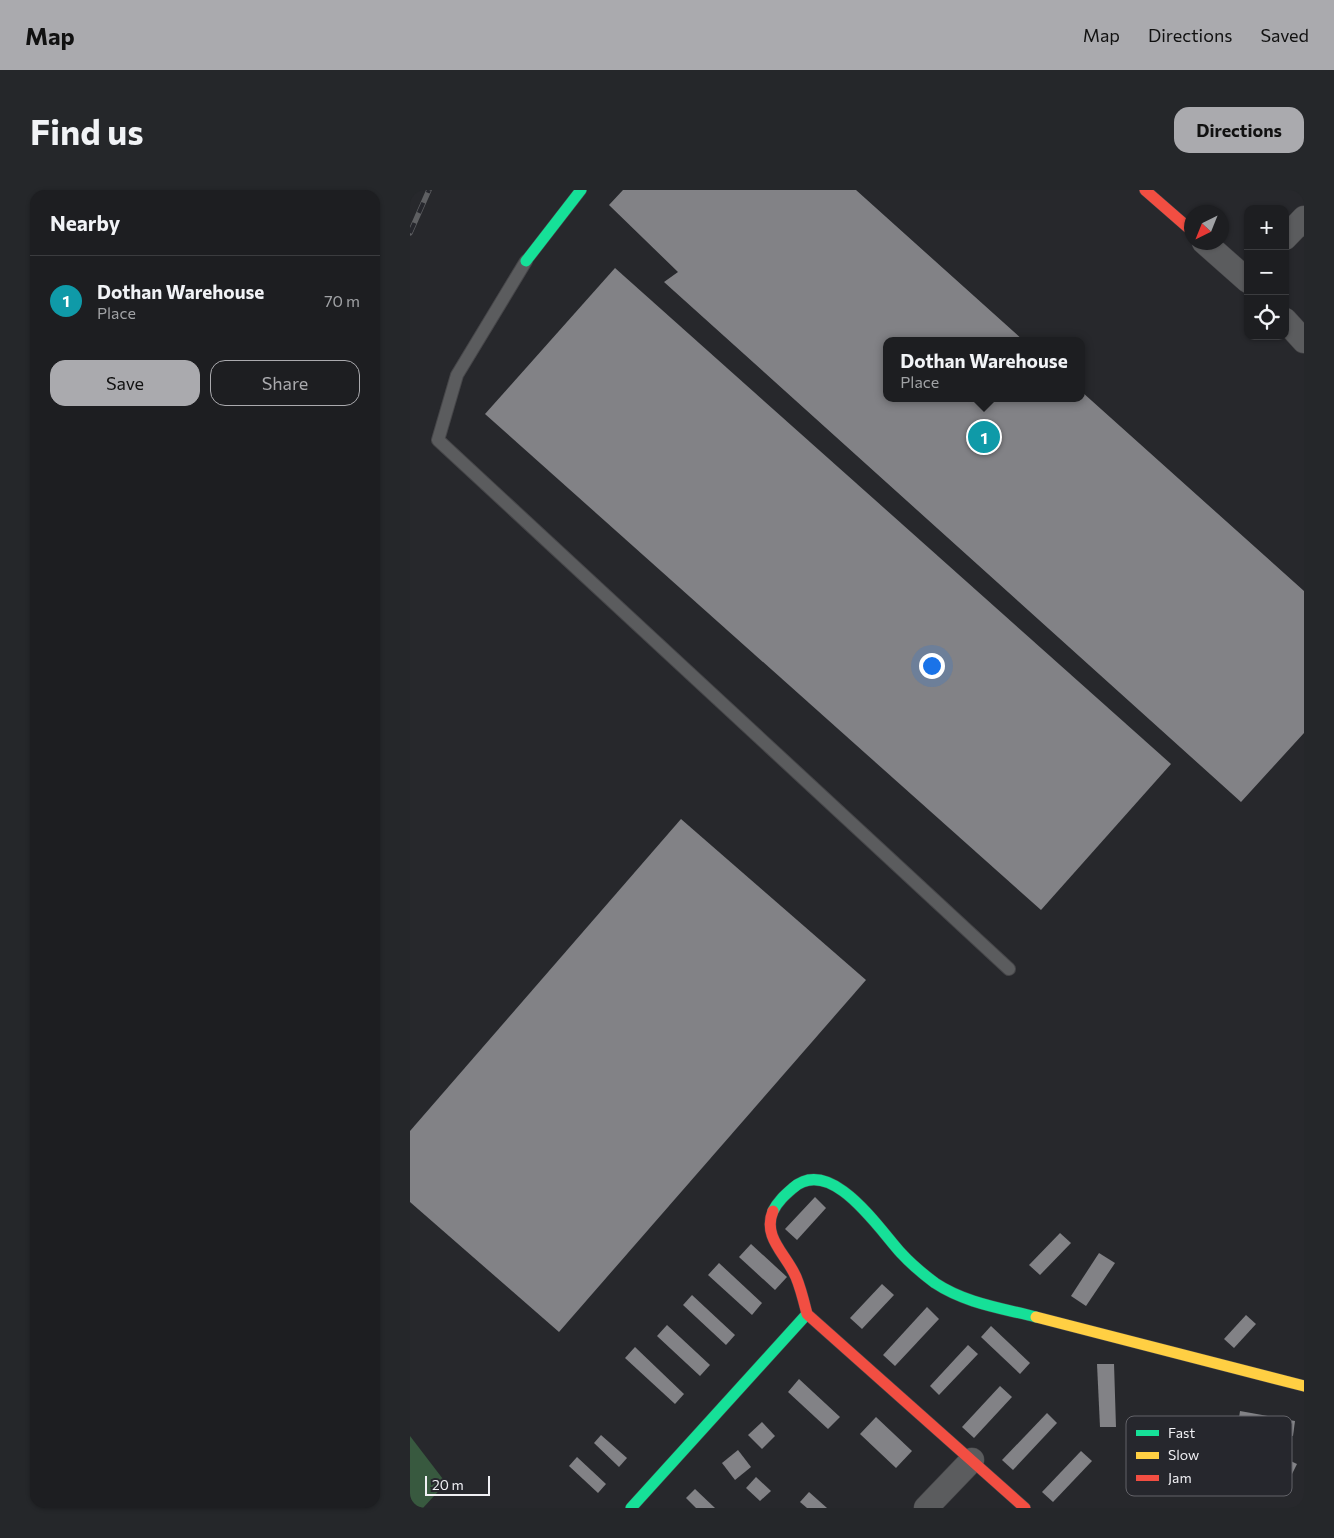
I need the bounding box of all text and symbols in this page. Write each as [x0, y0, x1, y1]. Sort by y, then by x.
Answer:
text: Map [25, 21, 75, 50]
text: Map [1083, 24, 1120, 46]
text: Directions [1148, 24, 1232, 46]
text: Saved [1260, 24, 1309, 46]
button: Directions [1174, 107, 1304, 153]
text: Find us [30, 109, 144, 152]
north arrow [1184, 205, 1229, 250]
map controls [1244, 205, 1289, 340]
button: + [1244, 205, 1289, 250]
text: Nearby [50, 210, 120, 235]
button: − [1244, 250, 1289, 295]
text: Dothan Warehouse [97, 280, 264, 303]
text: 1 [62, 291, 70, 310]
text: 70 m [324, 291, 360, 310]
button: locate [1244, 295, 1289, 340]
text: Place [97, 303, 136, 322]
popup [883, 337, 1085, 402]
text: Dothan Warehouse [900, 349, 1068, 372]
button: Save [50, 360, 200, 406]
button: Share [210, 360, 360, 406]
text: Place [900, 372, 939, 391]
pin: 1 [968, 418, 1000, 456]
your location [919, 653, 945, 679]
legend [1126, 1416, 1292, 1496]
text: Fast [1168, 1424, 1195, 1441]
text: Slow [1168, 1446, 1199, 1463]
text: Jam [1168, 1469, 1192, 1486]
scale bar [425, 1473, 490, 1496]
text: 20 m [432, 1476, 464, 1493]

